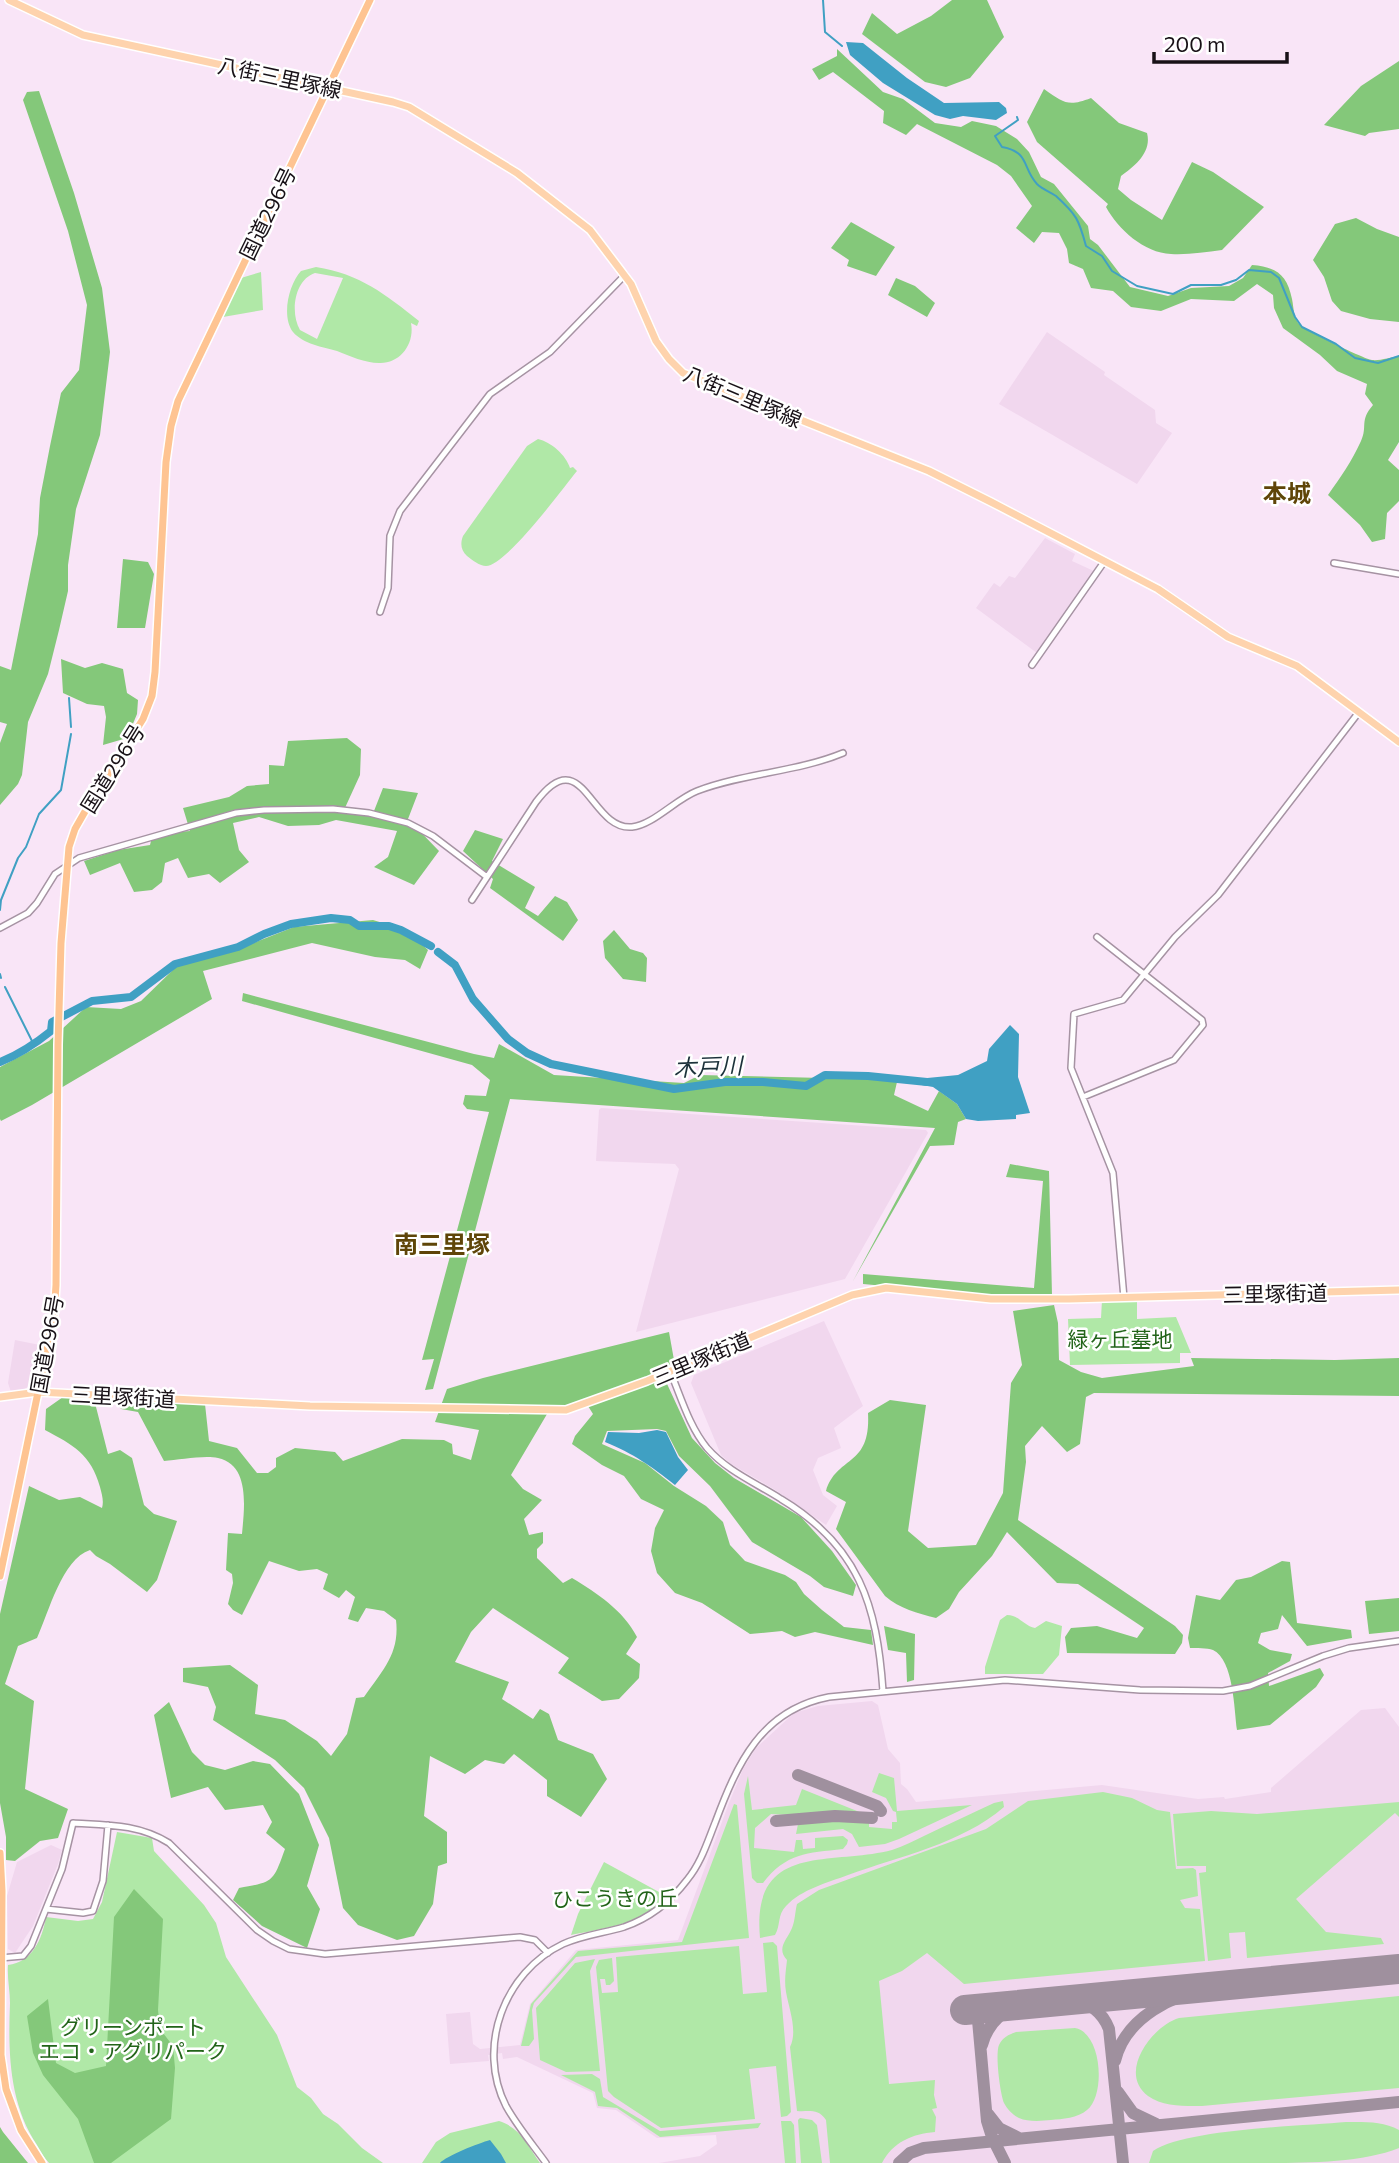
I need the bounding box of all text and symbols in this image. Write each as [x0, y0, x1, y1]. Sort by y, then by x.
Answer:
scale bar [1154, 21, 1287, 65]
text: 200 m [1164, 31, 1225, 56]
street label: 八街三里塚線 [216, 52, 344, 102]
street label: 国道296号 [234, 163, 300, 263]
street label: 八街三里塚線 [680, 360, 806, 432]
district label: 本城 [1263, 478, 1311, 507]
street label: 国道296号 [75, 719, 149, 817]
water label: 木戸川 [673, 1051, 746, 1081]
district label: 南三里塚 [394, 1229, 490, 1258]
street label: 三里塚街道 [1222, 1280, 1328, 1306]
street label: 国道296号 [25, 1293, 67, 1395]
street label: 三里塚街道 [648, 1326, 754, 1390]
park label: 緑ヶ丘墓地 [1068, 1326, 1173, 1351]
street label: 三里塚街道 [70, 1381, 176, 1411]
park label: ひこうきの丘 [552, 1885, 678, 1910]
park label: グリーンポート エコ・アグリパーク [39, 2014, 227, 2063]

